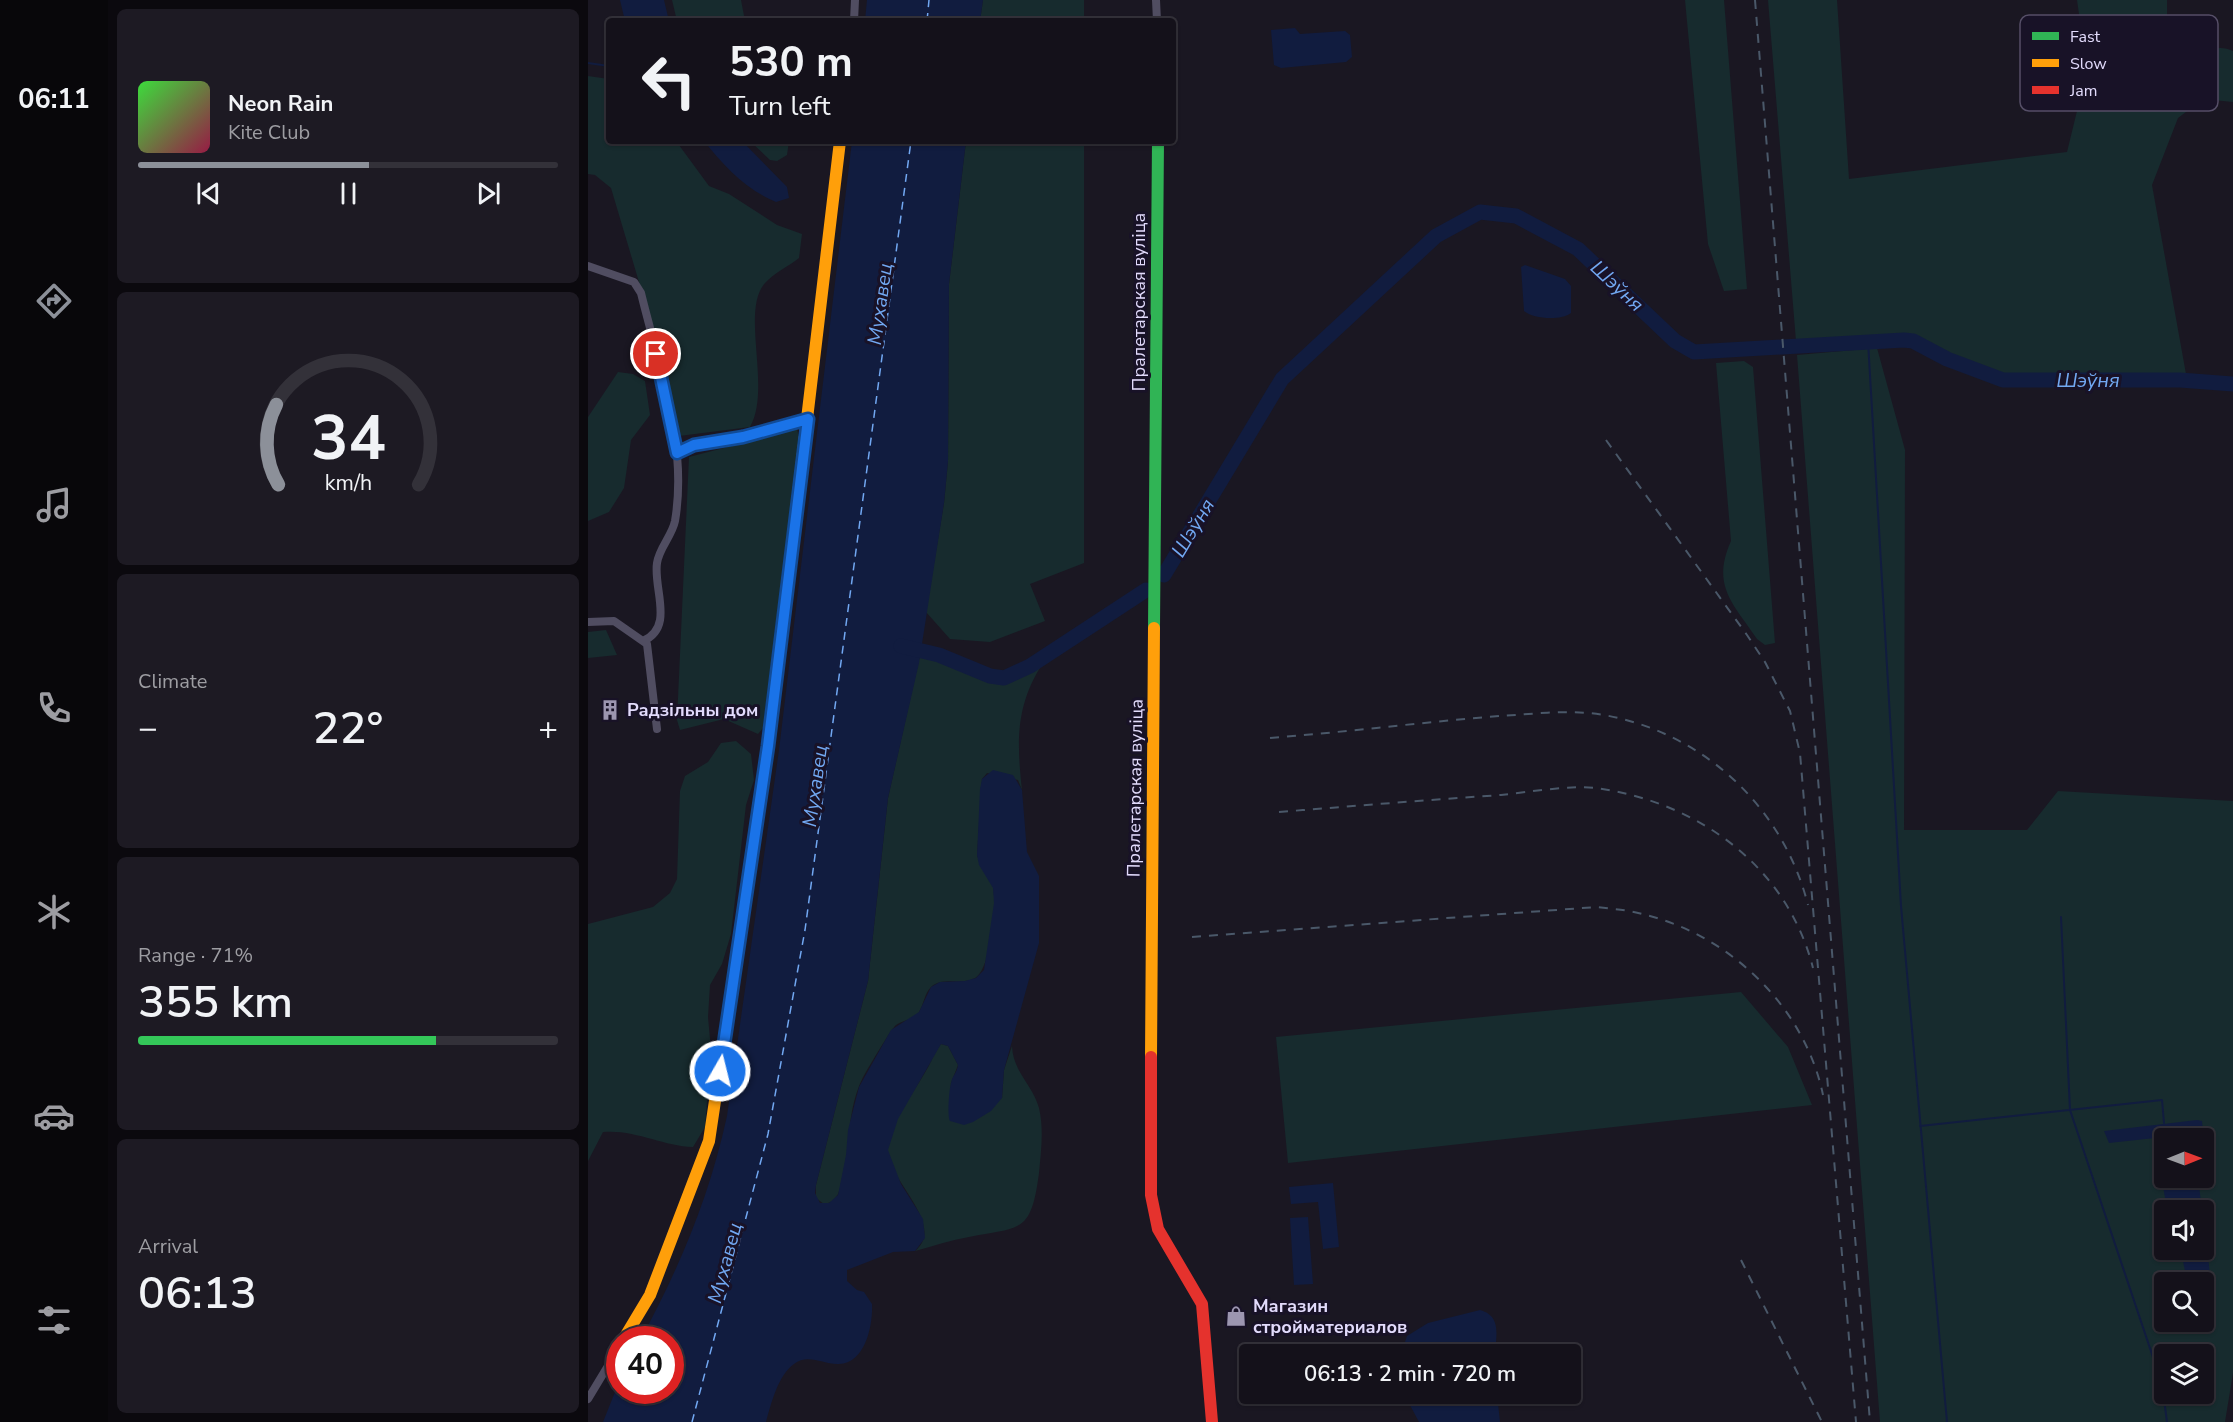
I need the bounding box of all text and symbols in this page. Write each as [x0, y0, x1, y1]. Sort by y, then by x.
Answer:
legend [2020, 15, 2218, 111]
text: Fast [2070, 26, 2101, 48]
text: 530 m [729, 34, 853, 91]
icon: left [630, 42, 708, 120]
text: Slow [2070, 53, 2107, 75]
text: Jam [2069, 80, 2097, 102]
text: 06:11 [18, 81, 90, 118]
text: Turn left [729, 88, 830, 125]
text: Neon Rain [228, 89, 333, 119]
text: Kite Club [228, 119, 310, 146]
icon: previous [192, 177, 225, 210]
icon: pause [332, 177, 365, 210]
icon: next [472, 177, 505, 210]
street label: Пралетарская вуліца [1127, 213, 1151, 391]
water label: Шэўня [1584, 254, 1650, 318]
water label: Мухавец [861, 261, 899, 347]
icon: directions [33, 280, 75, 322]
pin [630, 328, 681, 379]
icon: arrive [639, 337, 672, 370]
water label: Шэўня [2056, 367, 2120, 394]
text: 34 [311, 397, 385, 482]
text: km/h [324, 469, 372, 499]
icon: music [33, 484, 75, 526]
water label: Шэўня [1165, 494, 1221, 562]
text: Climate [138, 668, 207, 695]
icon: phone [33, 687, 75, 729]
text: 22° [313, 698, 383, 759]
building icon: Радзільны дом [598, 698, 622, 722]
place label: Радзільны дом [627, 698, 758, 722]
street label: Пралетарская вуліца [1121, 699, 1149, 877]
text: − [138, 706, 158, 751]
text: + [538, 706, 558, 751]
water label: Мухавец [796, 743, 834, 829]
icon: climate [33, 891, 75, 933]
text: Range · 71% [138, 942, 253, 969]
text: 355 km [138, 972, 293, 1033]
position arrow [688, 1039, 752, 1103]
icon: car [33, 1095, 75, 1137]
north arrow [2154, 1128, 2214, 1188]
map controls [2154, 1128, 2214, 1404]
button: sound [2154, 1200, 2214, 1260]
water label: Мухавец [701, 1220, 749, 1306]
text: Arrival [138, 1233, 198, 1260]
text: 06:13 [138, 1263, 257, 1324]
button: search [2154, 1272, 2214, 1332]
place label: Магазин стройматериалов [1253, 1294, 1407, 1339]
icon: filters [33, 1299, 75, 1341]
shop icon: Магазин стройматериалов [1224, 1304, 1248, 1328]
speed limit sign: 40 [606, 1326, 684, 1404]
button: layers [2154, 1344, 2214, 1404]
text: 06:13 · 2 min · 720 m [1304, 1359, 1516, 1389]

